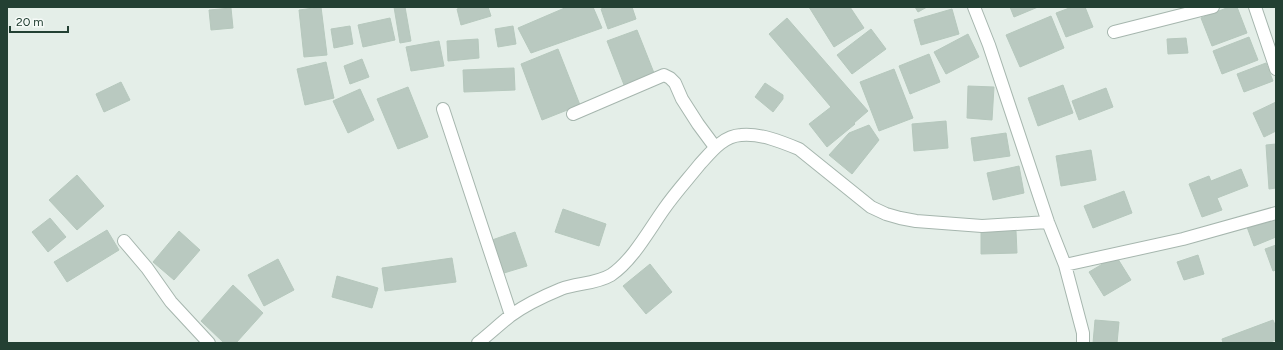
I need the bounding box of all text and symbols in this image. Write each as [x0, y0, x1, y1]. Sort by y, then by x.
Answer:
scale bar [10, 8, 68, 34]
text: 20 m [16, 15, 44, 29]

